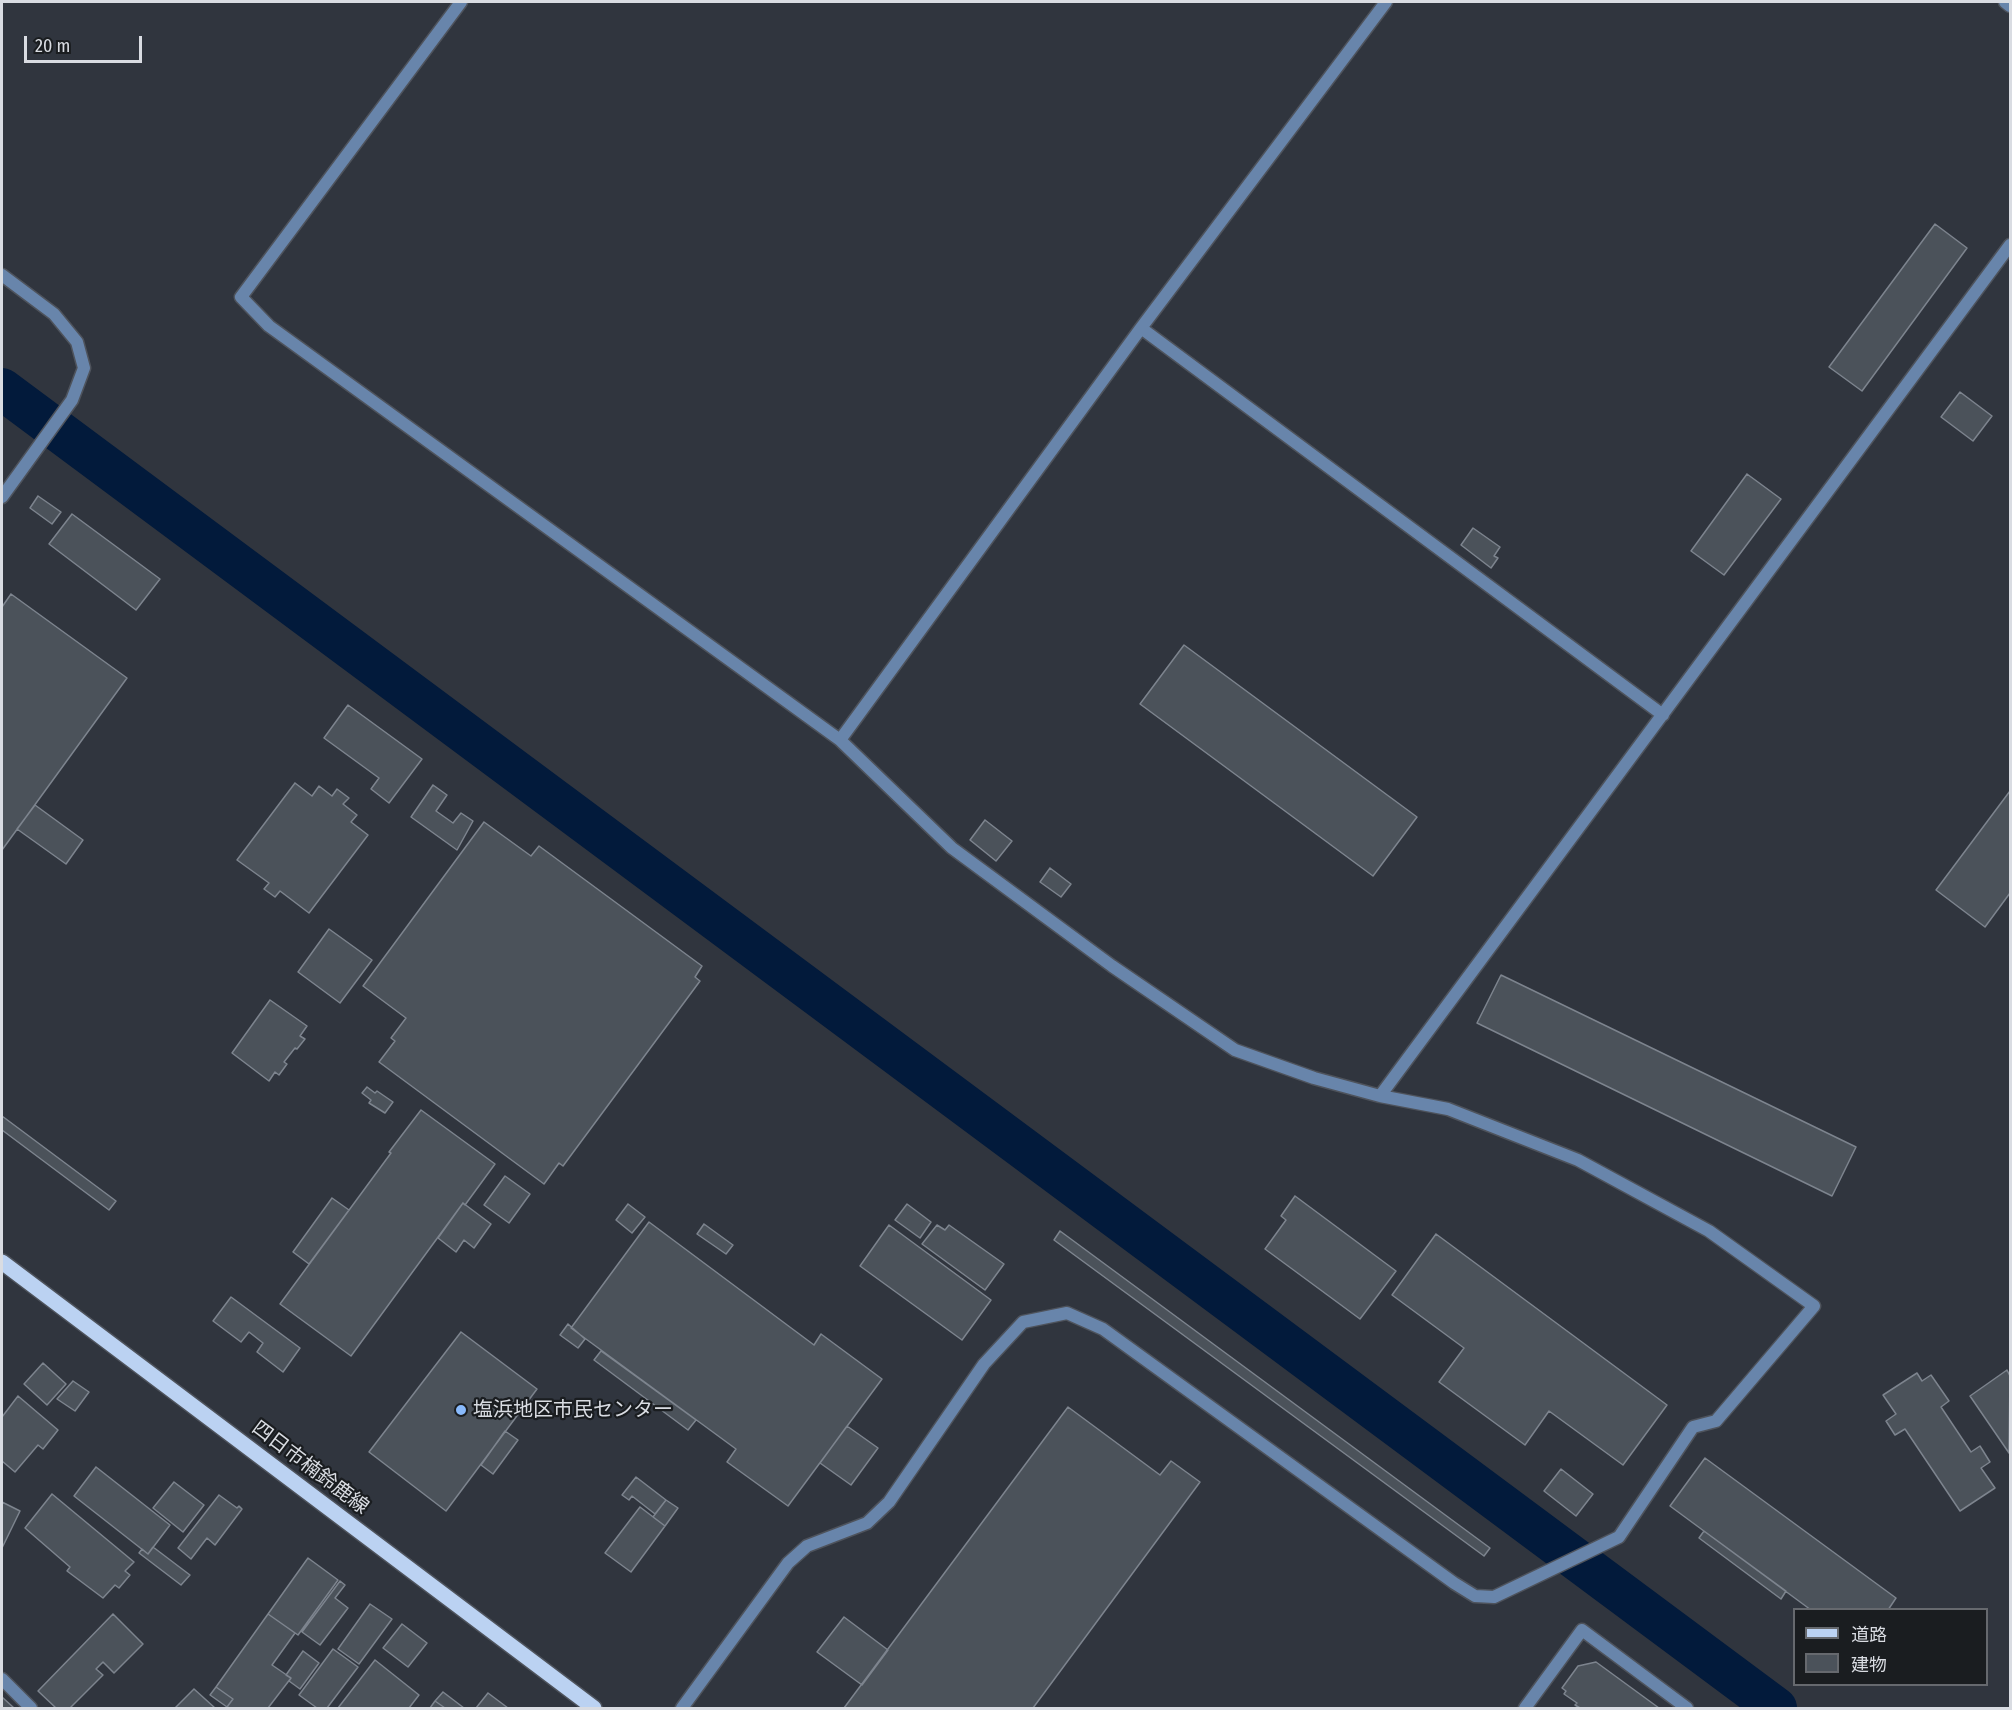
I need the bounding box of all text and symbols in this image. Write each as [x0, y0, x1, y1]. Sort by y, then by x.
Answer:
scale bar [27, 24, 146, 62]
text: 20 m [35, 35, 70, 57]
place label: 塩浜地区市民センター [473, 1398, 673, 1422]
marker: 塩浜地区市民センター [454, 1403, 468, 1417]
street label: 四日市楠鈴鹿線 [247, 1416, 373, 1520]
legend [1793, 1608, 1988, 1686]
text: 道路 [1851, 1624, 1887, 1646]
text: 建物 [1851, 1654, 1887, 1676]

